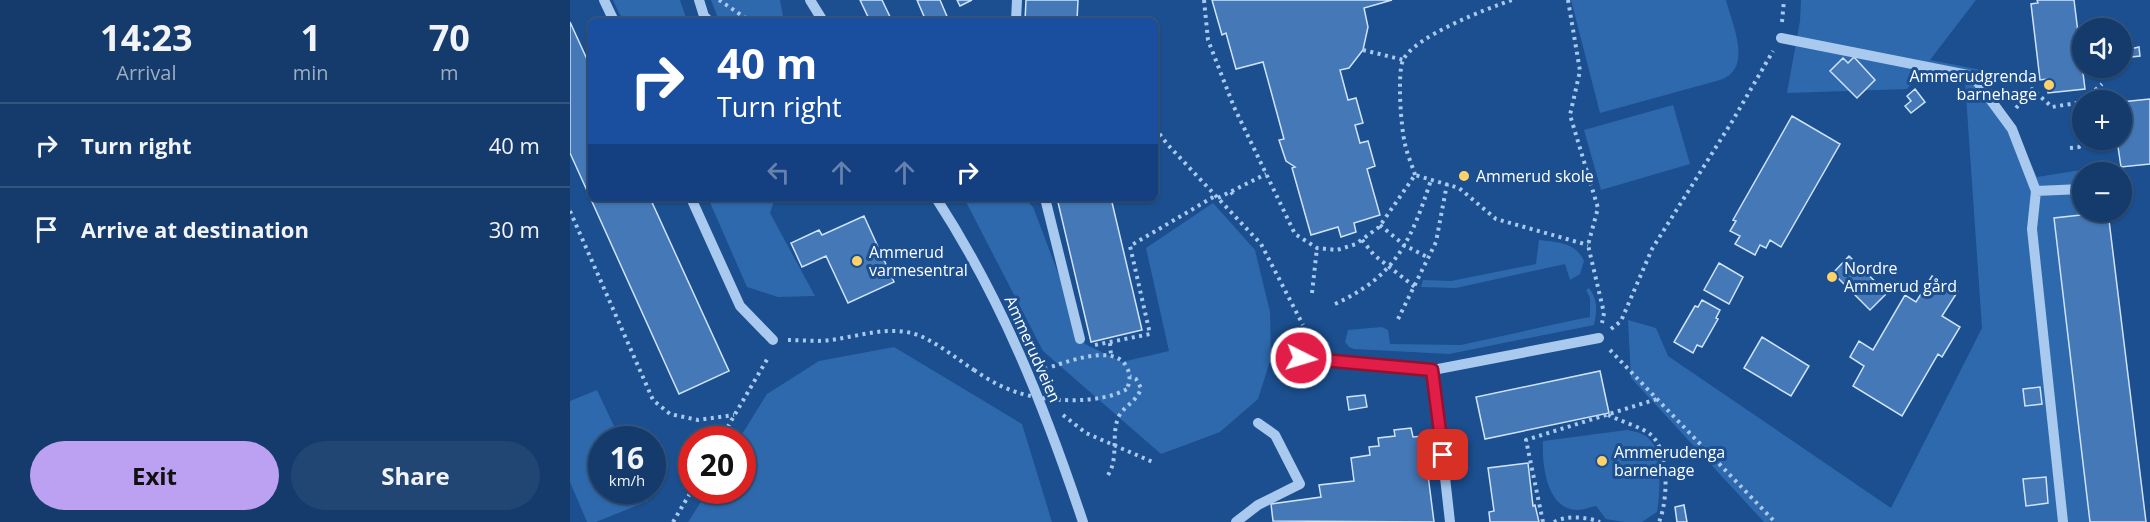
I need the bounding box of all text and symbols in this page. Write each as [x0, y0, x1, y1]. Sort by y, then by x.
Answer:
text: 14:23 [100, 13, 193, 62]
text: 1 [300, 13, 321, 62]
text: 70 [429, 13, 470, 62]
map controls [2072, 18, 2132, 222]
button: sound [2072, 18, 2132, 78]
text: 40 m [717, 34, 817, 91]
icon: right [618, 42, 696, 120]
text: Arrival [116, 59, 177, 86]
text: min [293, 59, 329, 86]
text: m [440, 59, 459, 86]
place label: Ammerudgrenda barnehage [1909, 65, 2037, 105]
marker: Ammerudgrenda barnehage [2042, 78, 2056, 92]
text: Turn right [717, 88, 842, 125]
button: + [2072, 90, 2132, 150]
icon: right [30, 129, 63, 162]
text: Turn right [81, 130, 192, 160]
text: 40 m [489, 130, 540, 160]
icon: left [762, 156, 795, 189]
icon: ahead [825, 156, 858, 189]
icon: ahead [888, 156, 921, 189]
icon: right [951, 156, 984, 189]
button: − [2072, 162, 2132, 222]
place label: Ammerud skole [1476, 165, 1594, 187]
marker: Ammerud skole [1457, 169, 1471, 183]
icon: arrive [30, 213, 63, 246]
text: Arrive at destination [81, 214, 309, 244]
text: 30 m [489, 214, 540, 244]
place label: Ammerud varmesentral [869, 241, 968, 281]
marker: Ammerud varmesentral [850, 254, 864, 268]
place label: Nordre Ammerud gård [1844, 257, 1957, 297]
marker: Nordre Ammerud gård [1825, 270, 1839, 284]
street label: Ammerudveien [1000, 292, 1066, 406]
position arrow [1269, 326, 1333, 390]
speed limit sign: 20 [678, 426, 756, 504]
pin [1417, 429, 1468, 480]
text: 16 [610, 437, 644, 478]
icon: arrive [1426, 438, 1459, 471]
button: Exit [30, 441, 279, 510]
button: Share [291, 441, 540, 510]
place label: Ammerudenga barnehage [1614, 441, 1725, 481]
marker: Ammerudenga barnehage [1595, 454, 1609, 468]
text: km/h [609, 470, 645, 490]

